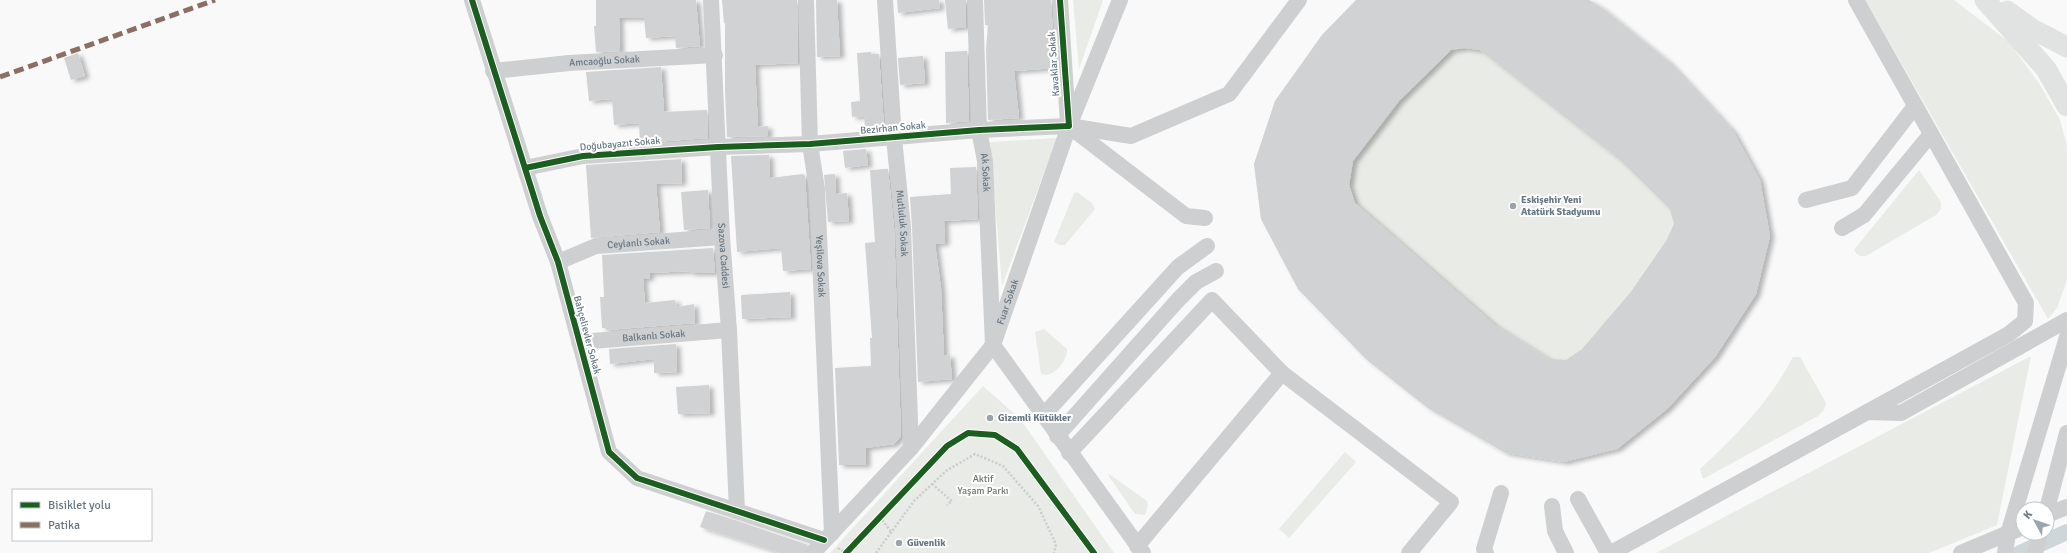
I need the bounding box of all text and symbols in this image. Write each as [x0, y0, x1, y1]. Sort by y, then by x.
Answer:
street label: Kavaklar Sokak [1046, 31, 1062, 97]
street label: Amcaoğlu Sokak [569, 53, 640, 69]
street label: Bezirhan Sokak [860, 119, 926, 137]
street label: Doğubayazıt Sokak [579, 134, 661, 154]
street label: Ak Sokak [978, 152, 992, 192]
street label: Mutluluk Sokak [893, 189, 910, 257]
place label: Eskişehir Yeni Atatürk Stadyumu [1521, 194, 1601, 218]
marker: Eskişehir Yeni Atatürk Stadyumu [1508, 201, 1518, 211]
street label: Sazova Caddesi [715, 223, 732, 289]
street label: Ceylanlı Sokak [607, 235, 670, 251]
street label: Yeşilova Sokak [813, 235, 828, 298]
street label: Fuar Sokak [995, 278, 1021, 326]
street label: Bahçelievler Sokak [571, 294, 603, 376]
street label: Balkanlı Sokak [622, 328, 686, 345]
place label: Gizemli Kütükler [998, 412, 1071, 424]
marker: Gizemli Kütükler [985, 413, 995, 423]
park label: Aktif Yaşam Parkı [957, 473, 1009, 497]
legend [12, 489, 152, 541]
text: Bisiklet yolu [48, 498, 111, 513]
north arrow [2015, 501, 2055, 541]
text: K [2021, 508, 2035, 522]
text: Patika [48, 518, 80, 533]
place label: Güvenlik [907, 537, 946, 549]
marker: Güvenlik [894, 538, 904, 548]

